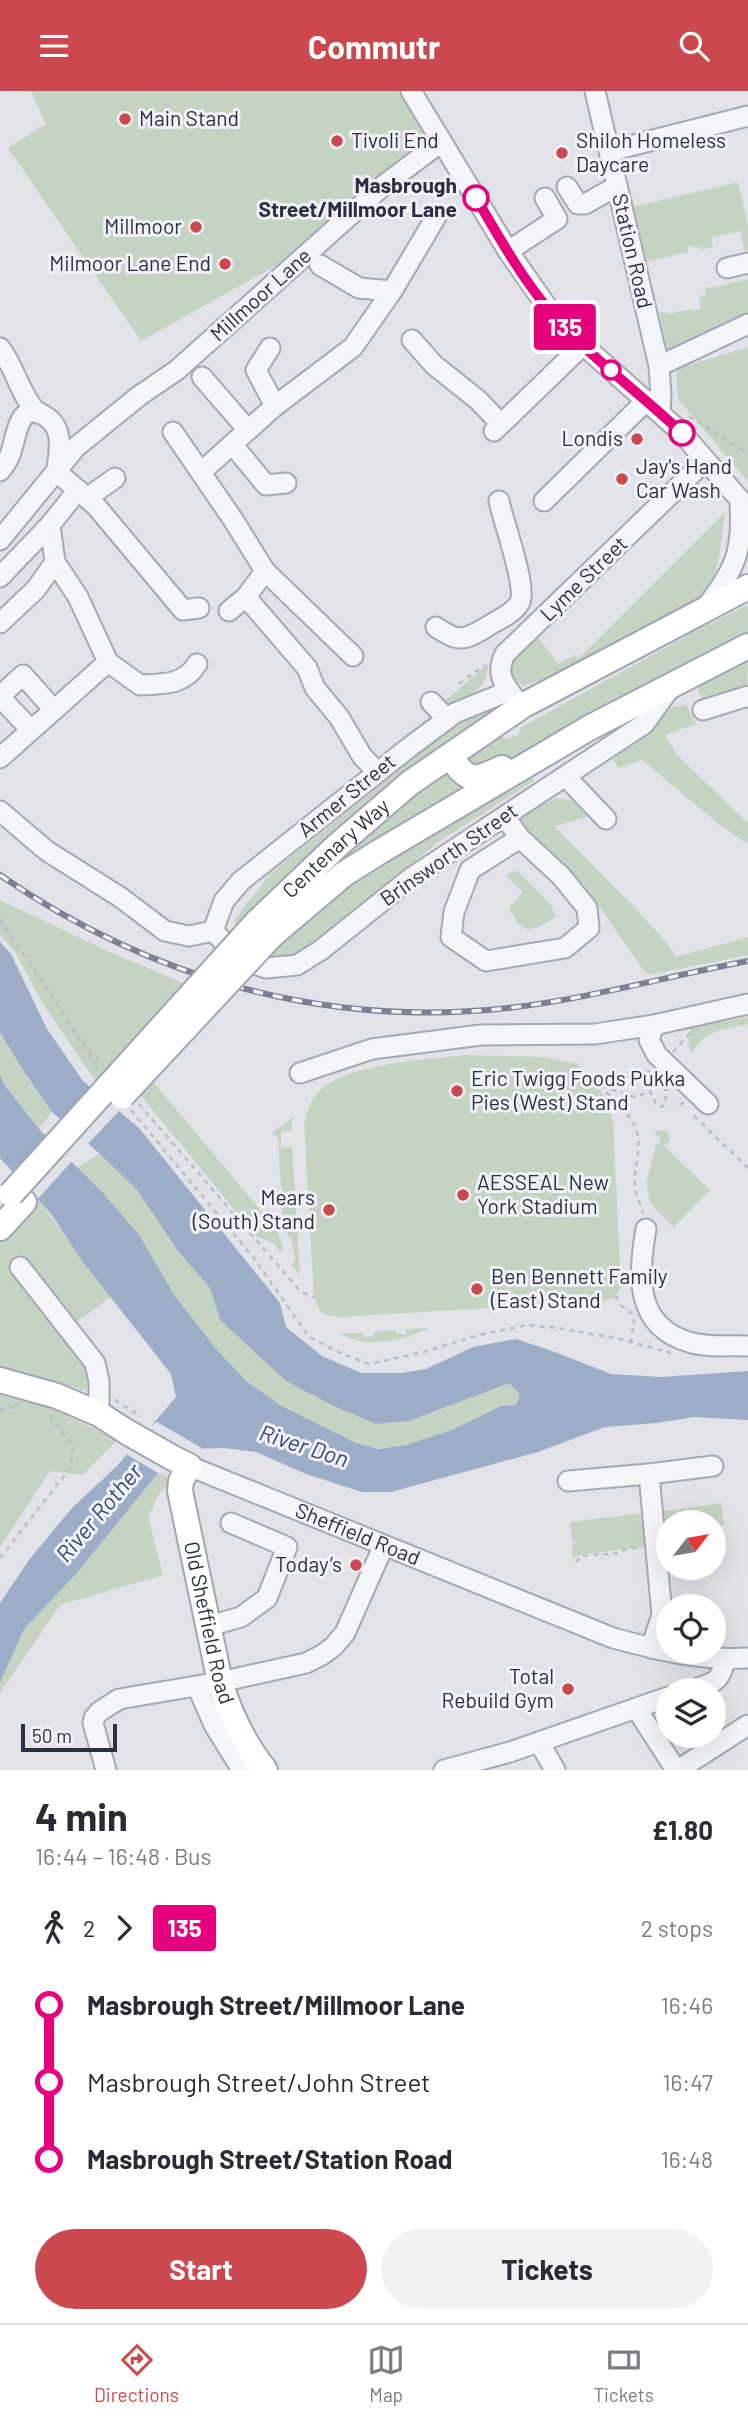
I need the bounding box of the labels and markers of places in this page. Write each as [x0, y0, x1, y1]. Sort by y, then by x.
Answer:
place label: Main Stand [139, 105, 239, 130]
marker: Main Stand [117, 111, 133, 127]
place label: Tivoli End [351, 127, 439, 152]
place label: Shiloh Homeless Daycare [576, 127, 726, 176]
marker: Tivoli End [329, 133, 345, 149]
marker: Shiloh Homeless Daycare [554, 145, 570, 161]
place label: Masbrough Street/Millmoor Lane [258, 172, 457, 221]
marker: Masbrough Street/Millmoor Lane [463, 185, 489, 211]
place label: Millmoor [104, 213, 182, 238]
marker: Millmoor [188, 219, 204, 235]
place label: Milmoor Lane End [49, 250, 211, 275]
marker: Milmoor Lane End [217, 256, 233, 272]
unlabelled marker [601, 360, 621, 380]
unlabelled marker [669, 420, 695, 446]
place label: Londis [562, 425, 623, 450]
marker: Londis [629, 431, 645, 447]
place label: Jay's Hand Car Wash [636, 453, 732, 502]
marker: Jay's Hand Car Wash [614, 471, 630, 487]
place label: Eric Twigg Foods Pukka Pies (West) Stand [471, 1065, 685, 1114]
marker: Eric Twigg Foods Pukka Pies (West) Stand [449, 1083, 465, 1099]
place label: AESSEAL New York Stadium [477, 1169, 609, 1218]
place label: Mears (South) Stand [192, 1184, 315, 1233]
marker: AESSEAL New York Stadium [455, 1187, 471, 1203]
marker: Mears (South) Stand [321, 1202, 337, 1218]
place label: Ben Bennett Family (East) Stand [490, 1263, 668, 1312]
marker: Ben Bennett Family (East) Stand [469, 1281, 485, 1297]
place label: Today’s [275, 1551, 342, 1576]
marker: Today’s [348, 1557, 364, 1573]
place label: Total Rebuild Gym [442, 1663, 554, 1712]
marker: Total Rebuild Gym [560, 1681, 576, 1697]

